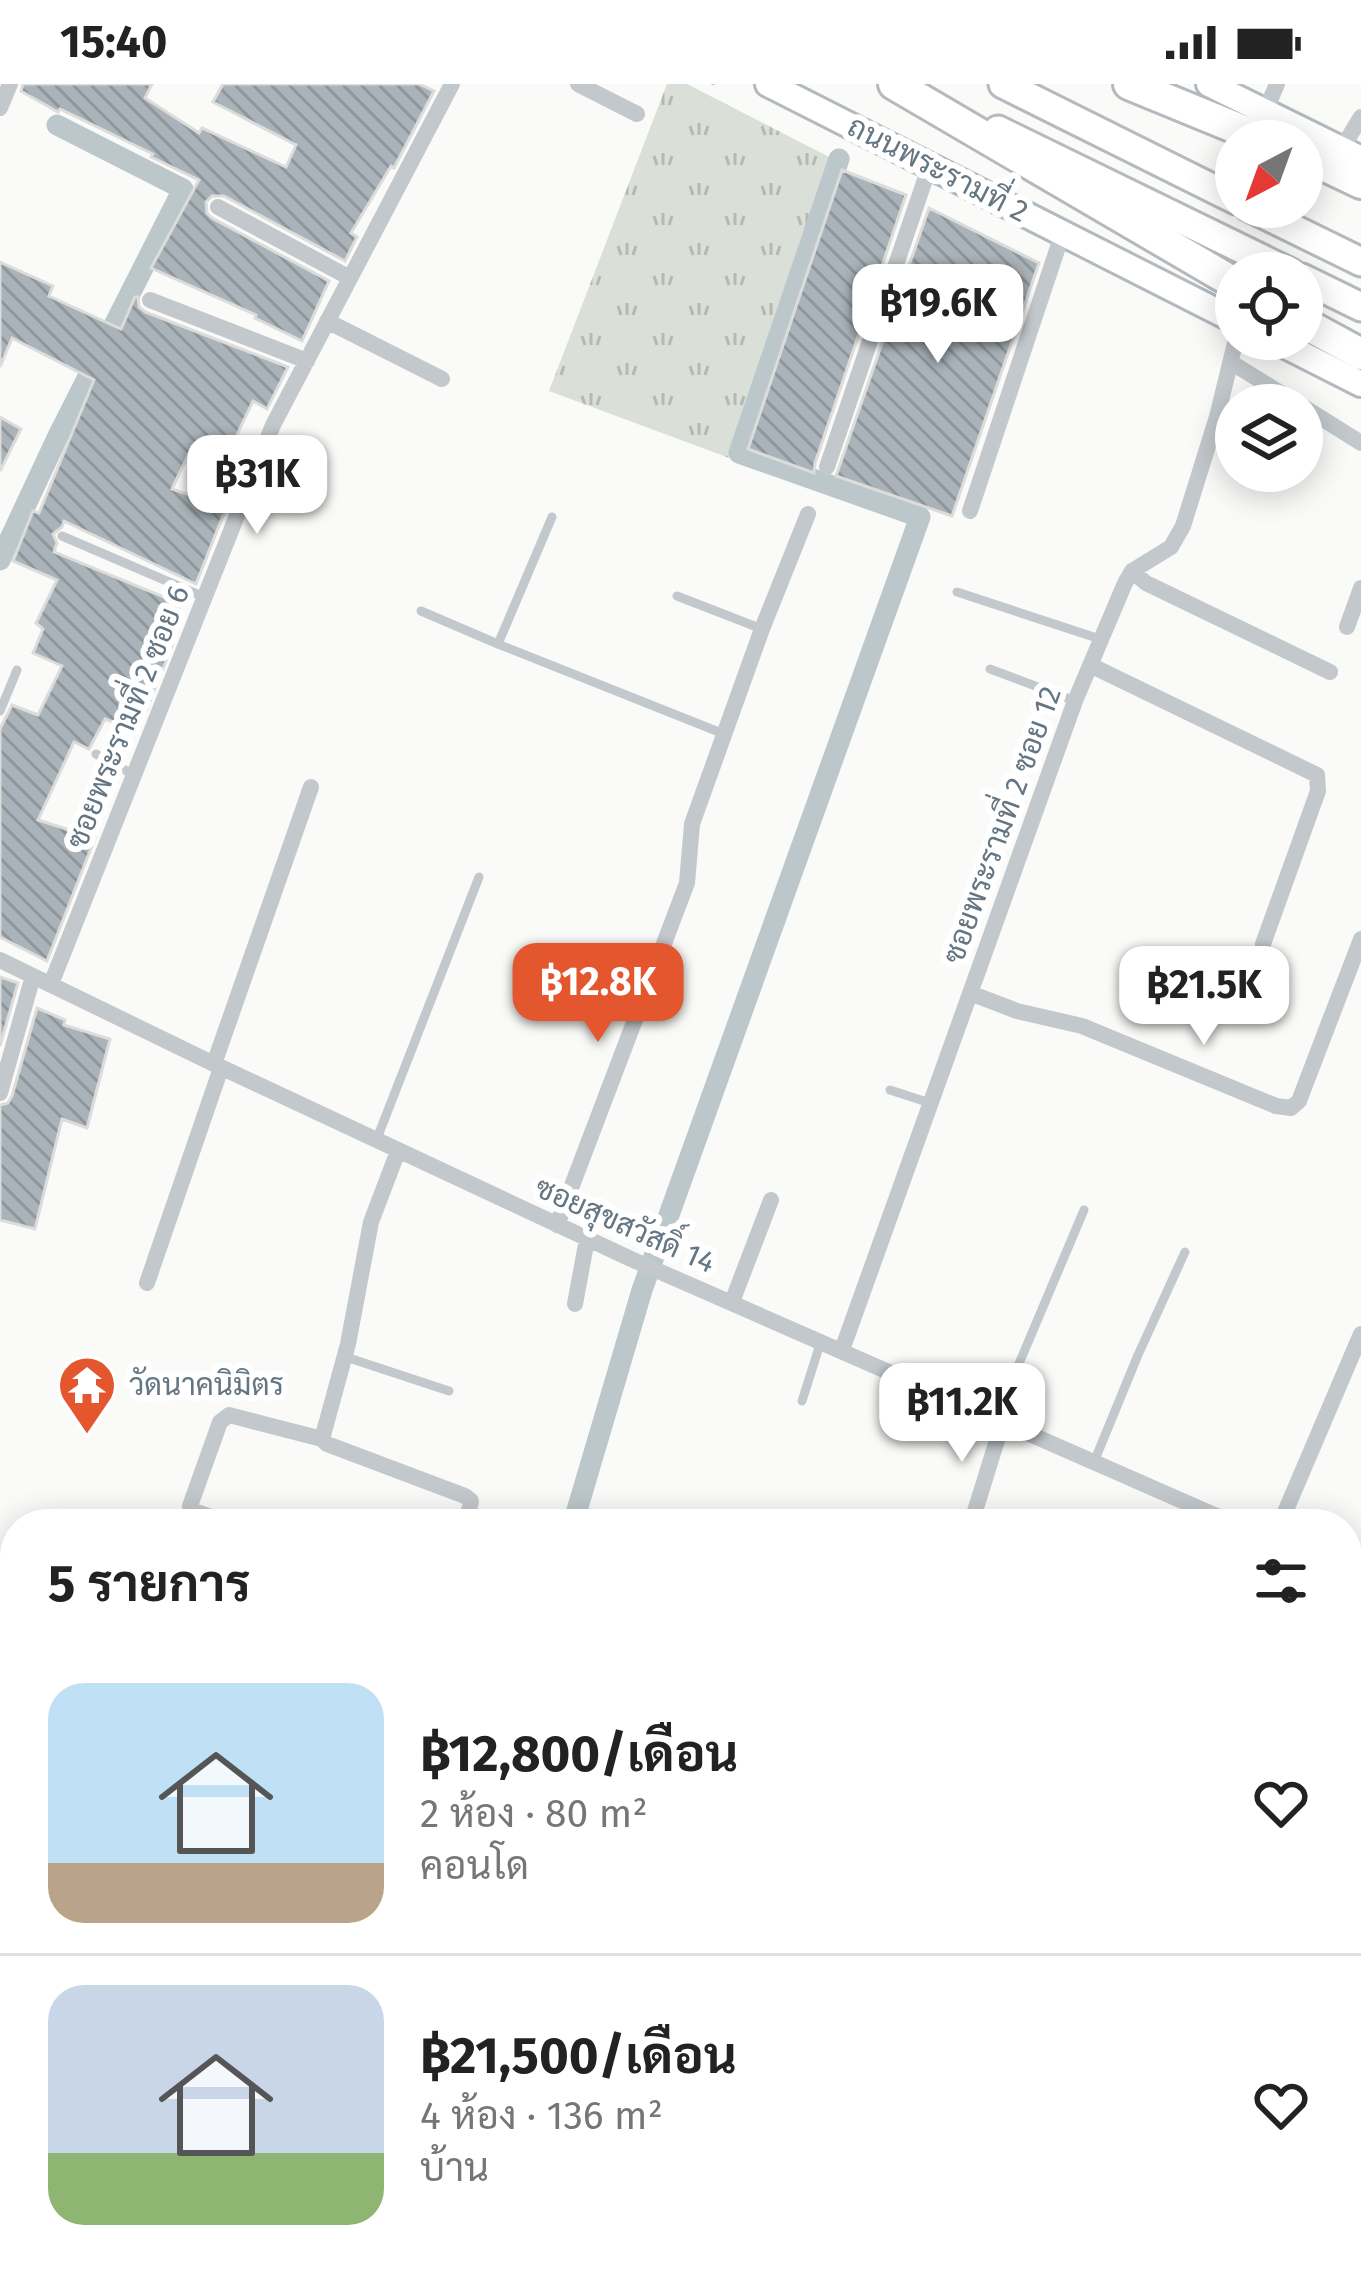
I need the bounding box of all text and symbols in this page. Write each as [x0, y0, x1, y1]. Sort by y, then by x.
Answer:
text: 15:40 [60, 15, 167, 69]
street label: ถนนพระรามที่ 2 [842, 101, 1038, 230]
north arrow [1215, 120, 1323, 228]
map controls [1215, 120, 1323, 492]
button: locate [1215, 252, 1323, 360]
pin: ฿19.6K [840, 264, 1036, 366]
text: ฿19.6K [879, 280, 997, 326]
button: layers [1215, 384, 1323, 492]
pin: ฿31K [186, 435, 328, 537]
text: ฿31K [214, 451, 300, 497]
street label: ซอยพระรามที่ 2 ซอย 6 [51, 577, 197, 854]
street label: ซอยพระรามที่ 2 ซอย 12 [928, 679, 1069, 969]
pin: ฿12.8K [500, 943, 696, 1045]
pin: ฿21.5K [1106, 946, 1302, 1048]
text: ฿12.8K [540, 959, 656, 1005]
text: ฿21.5K [1146, 962, 1262, 1008]
street label: ซอยสุขสวัสดิ์ 14 [528, 1161, 724, 1284]
temple icon: วัดนาคนิมิตร [56, 1354, 118, 1436]
pin: ฿11.2K [864, 1363, 1060, 1465]
place label: วัดนาคนิมิตร [129, 1366, 284, 1403]
text: ฿11.2K [906, 1379, 1018, 1425]
icon: filters [1248, 1548, 1314, 1614]
text: 5 รายการ [48, 1553, 251, 1615]
text: ฿12,800/เดือน [420, 1723, 738, 1785]
icon: home [144, 1731, 288, 1875]
icon: heart [1248, 1770, 1314, 1836]
text: 2 ห้อง · 80 m² [420, 1791, 648, 1837]
text: คอนโด [420, 1843, 529, 1889]
text: ฿21,500/เดือน [420, 2025, 737, 2087]
icon: home [144, 2033, 288, 2177]
icon: heart [1248, 2072, 1314, 2138]
text: 4 ห้อง · 136 m² [420, 2093, 663, 2139]
text: บ้าน [420, 2145, 489, 2191]

